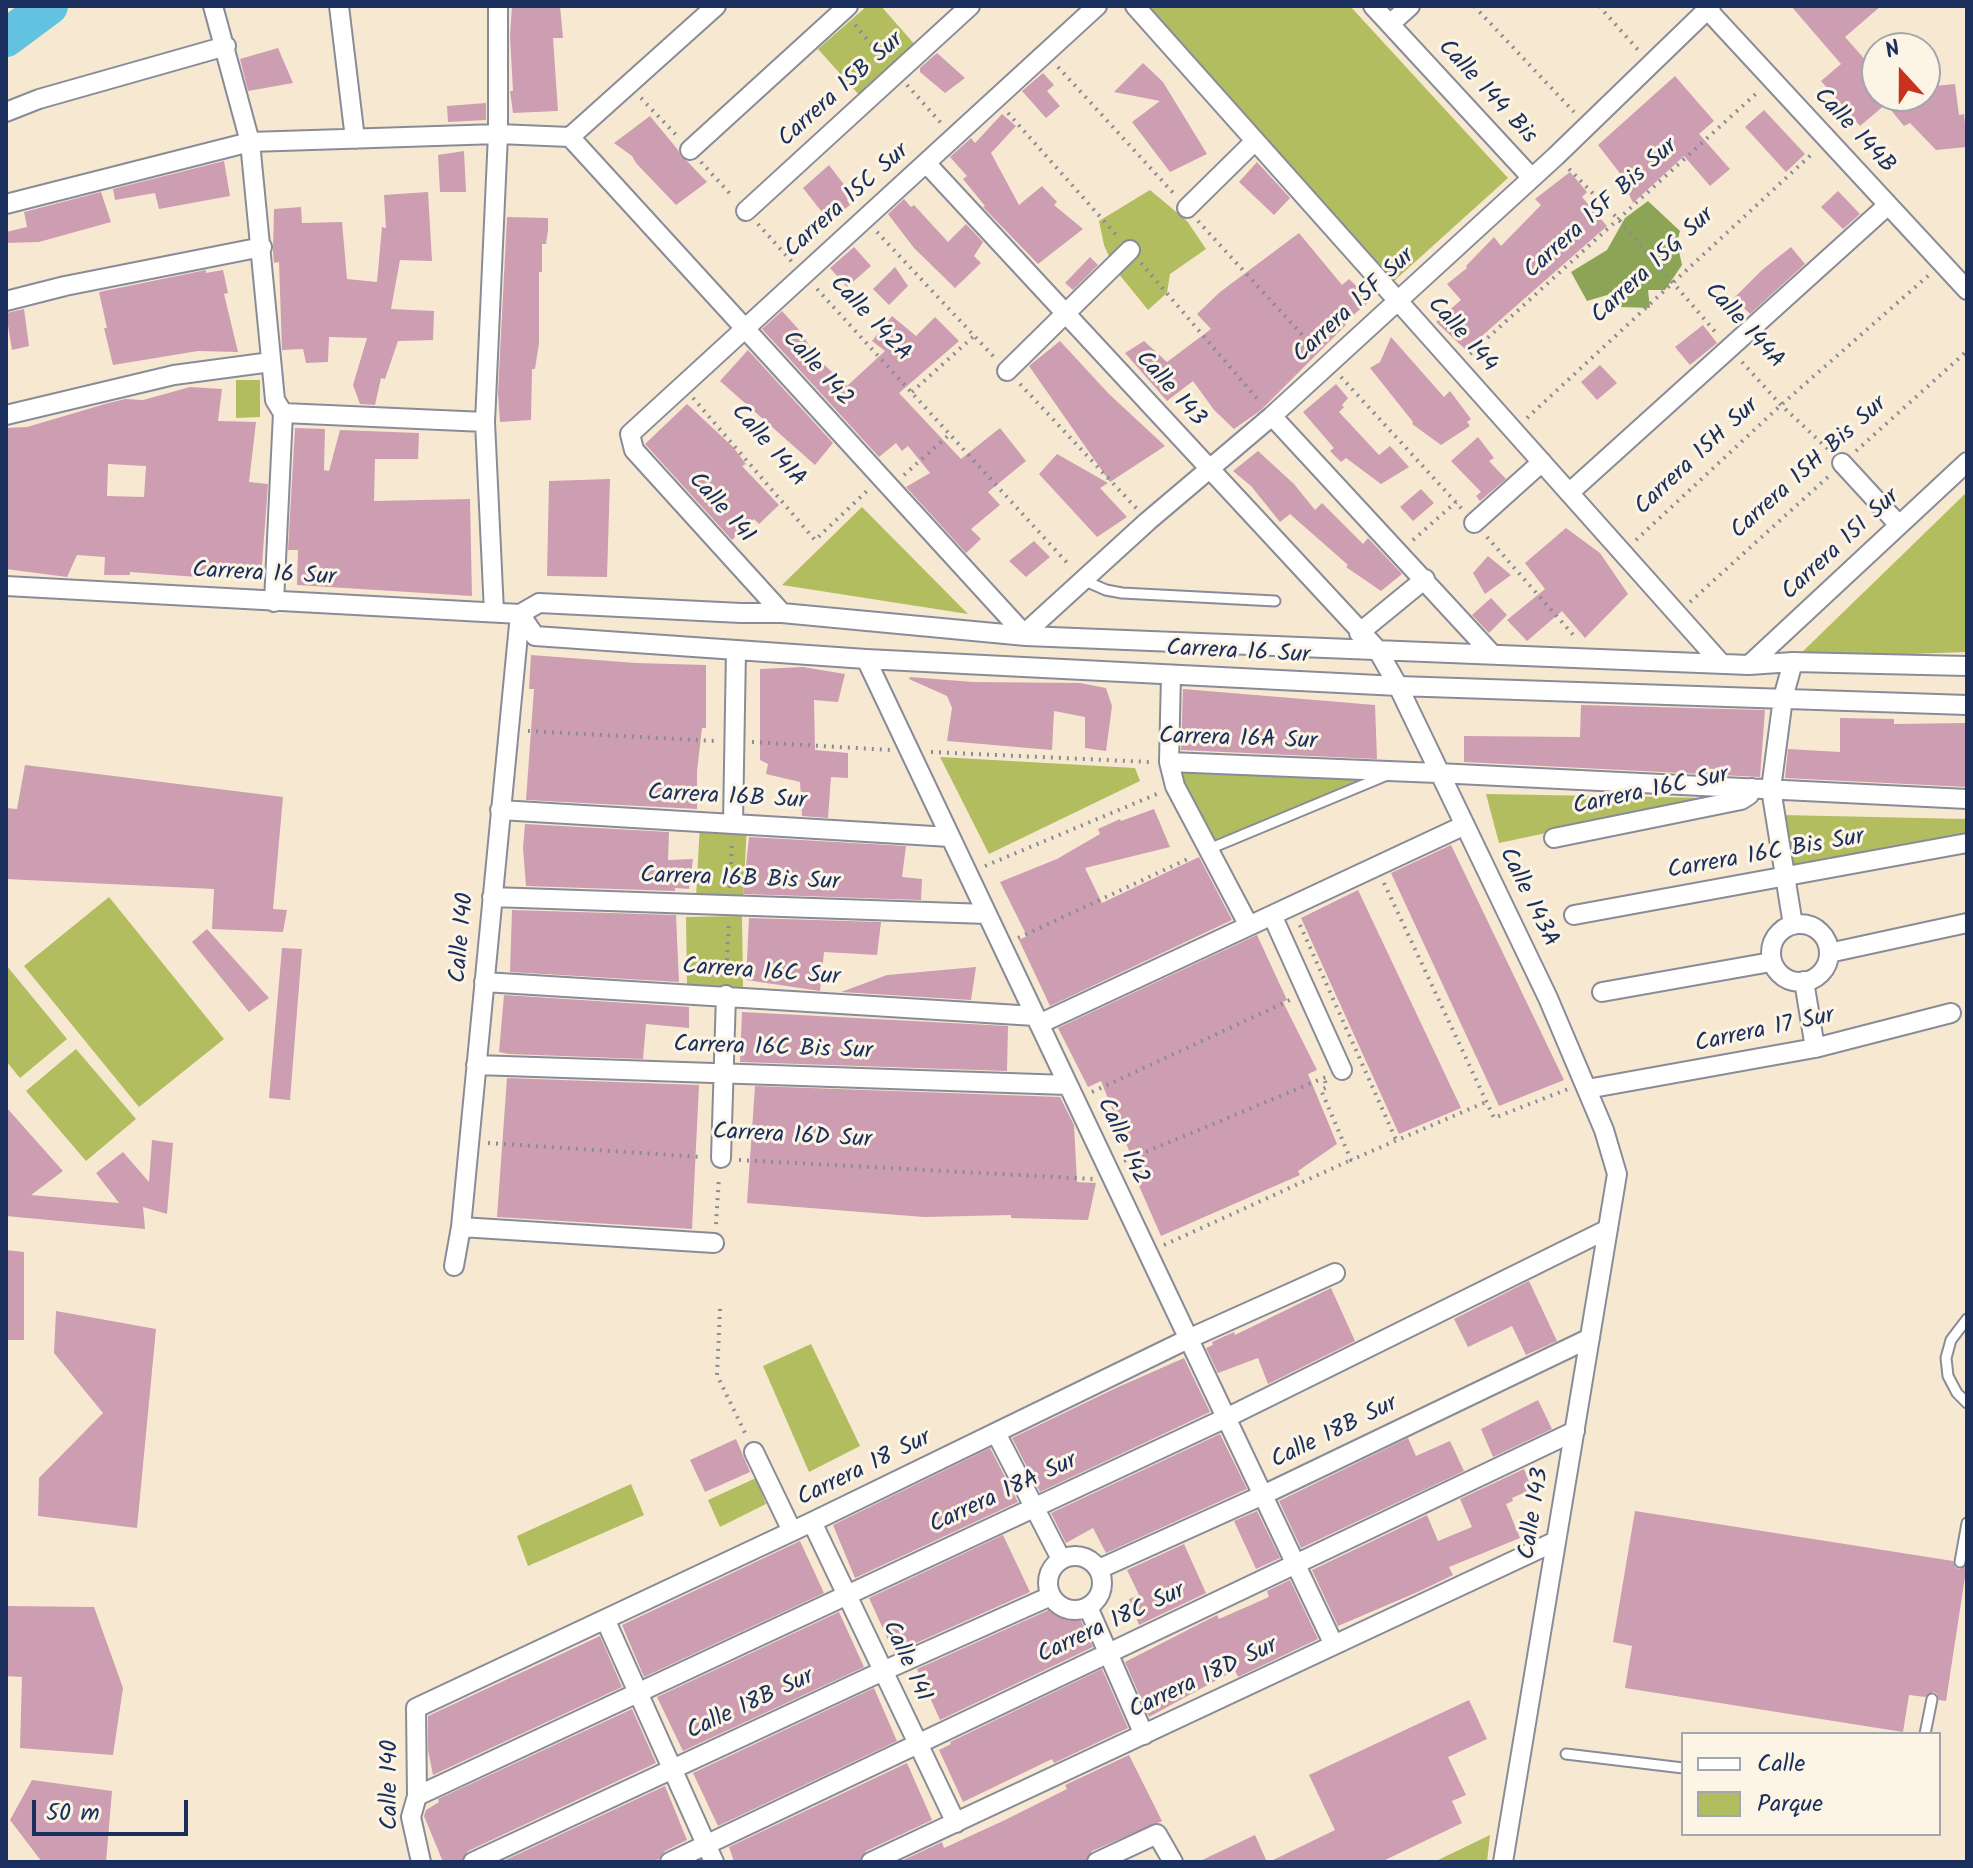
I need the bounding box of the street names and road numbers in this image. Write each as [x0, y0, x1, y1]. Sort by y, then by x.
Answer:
street label: Carrera 15B Sur [773, 27, 911, 155]
street label: Calle 144 Bis [1430, 35, 1542, 151]
street label: Calle 144B [1806, 83, 1900, 181]
street label: Carrera 15F Bis Sur [1519, 133, 1685, 287]
street label: Carrera 15C Sur [780, 139, 916, 265]
street label: Carrera 15G Sur [1586, 203, 1722, 331]
street label: Carrera 15F Sur [1288, 243, 1422, 371]
street label: Calle 142A [822, 271, 916, 369]
street label: Calle 144A [1697, 278, 1789, 376]
street label: Calle 144 [1420, 292, 1502, 380]
street label: Calle 142 [774, 326, 858, 414]
street label: Calle 143 [1127, 346, 1211, 434]
street label: Carrera 15H Bis Sur [1726, 391, 1894, 547]
street label: Carrera 15H Sur [1630, 393, 1766, 523]
street label: Calle 141A [723, 400, 811, 494]
street label: Calle 141 [680, 467, 760, 551]
street label: Carrera 15I Sur [1777, 484, 1907, 608]
street label: Carrera 16 Sur [191, 558, 337, 594]
street label: Carrera 16 Sur [1165, 636, 1311, 672]
street label: Carrera 16A Sur [1158, 724, 1318, 758]
street label: Carrera 16C Sur [1571, 762, 1731, 824]
street label: Carrera 16B Sur [647, 780, 807, 818]
street label: Carrera 16C Bis Sur [1665, 825, 1867, 887]
street label: Calle 143A [1491, 844, 1563, 952]
street label: Carrera 16B Bis Sur [640, 863, 840, 899]
street label: Calle 140 [446, 892, 482, 984]
street label: Carrera 16C Sur [681, 954, 841, 994]
street label: Carrera 17 Sur [1693, 1003, 1837, 1061]
street label: Carrera 16C Bis Sur [673, 1032, 873, 1068]
street label: Calle 142 [1088, 1094, 1154, 1190]
street label: Carrera 16D Sur [712, 1119, 872, 1157]
street label: Calle 18B Sur [1267, 1391, 1403, 1477]
street label: Carrera 18 Sur [794, 1425, 936, 1515]
street label: Carrera 18A Sur [926, 1448, 1082, 1542]
street label: Calle 143 [1515, 1466, 1557, 1562]
street label: Carrera 18C Sur [1034, 1578, 1190, 1672]
street label: Calle 141 [874, 1617, 936, 1707]
street label: Carrera 18D Sur [1125, 1633, 1283, 1727]
street label: Calle 18B Sur [683, 1664, 819, 1748]
street label: Calle 140 [378, 1740, 406, 1830]

